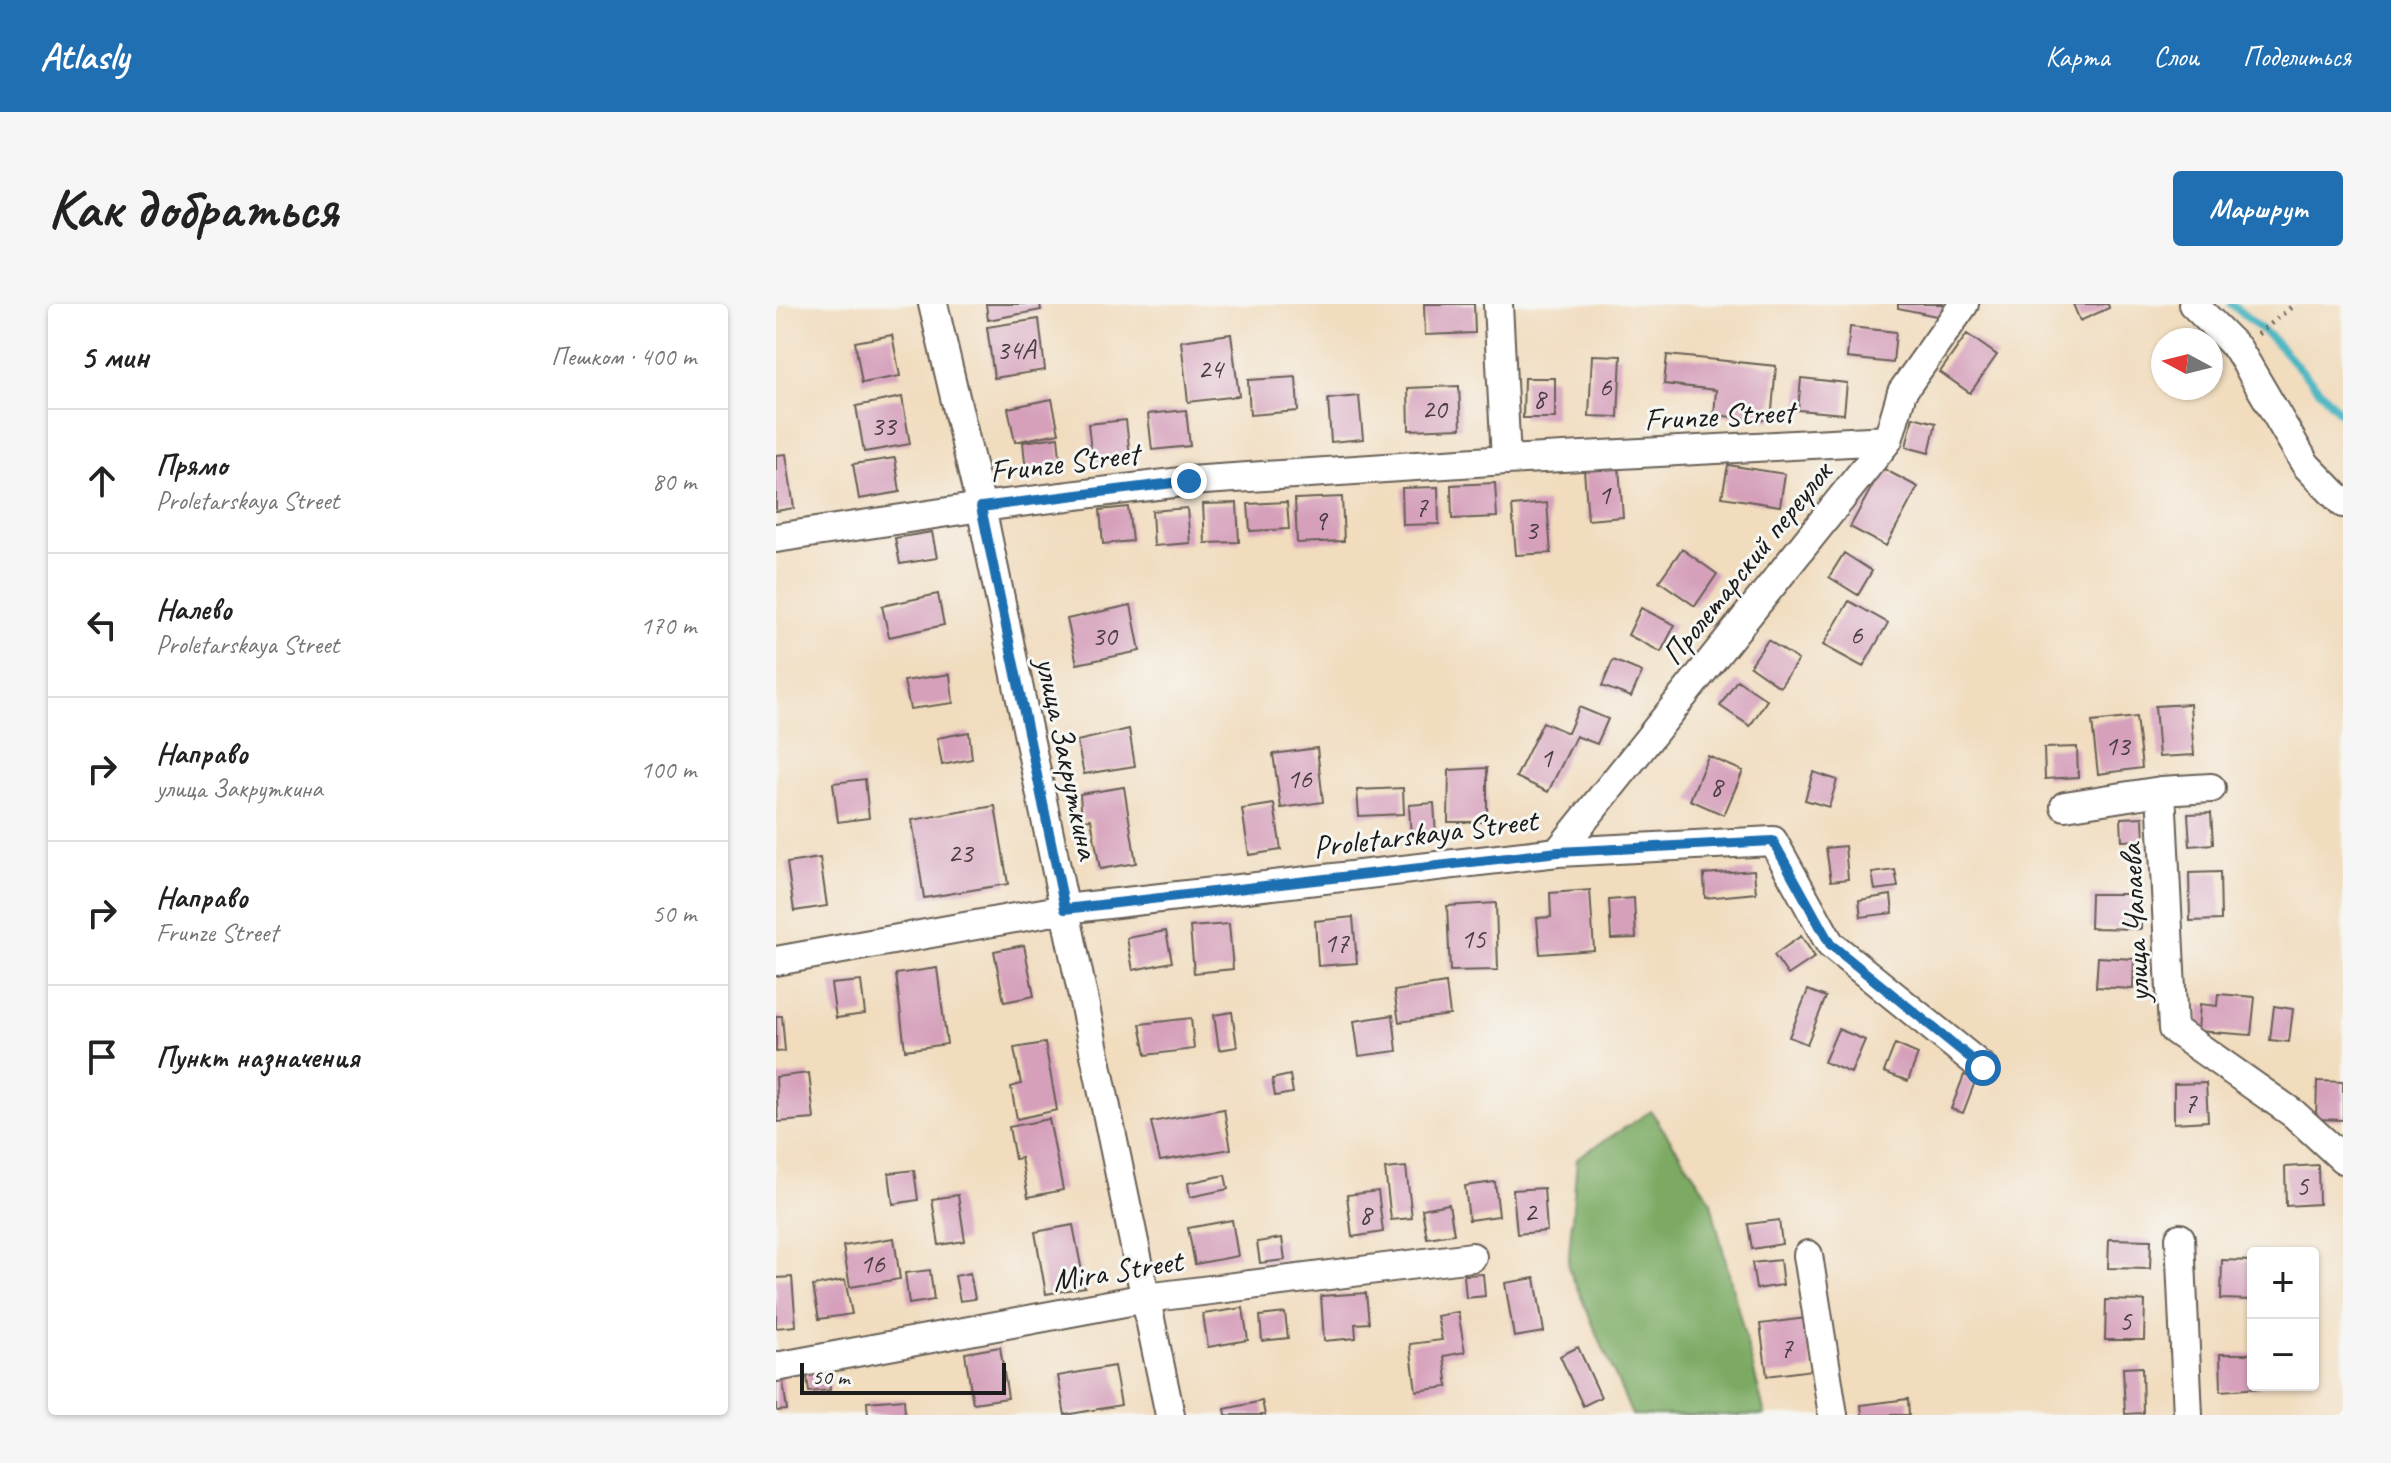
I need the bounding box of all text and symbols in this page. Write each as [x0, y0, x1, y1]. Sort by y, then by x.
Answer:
text: Atlasly [40, 33, 129, 80]
text: Карта [2046, 39, 2110, 74]
text: Слои [2154, 39, 2199, 74]
text: Поделиться [2243, 39, 2351, 74]
button: Маршрут [2173, 171, 2343, 246]
text: Как добраться [48, 173, 338, 244]
north arrow [2151, 328, 2223, 400]
house number: 34А [996, 332, 1038, 367]
text: 5 мин [80, 335, 149, 378]
text: Пешком · 400 m [551, 340, 696, 373]
house number: 24 [1197, 351, 1225, 386]
house number: 6 [1599, 369, 1613, 404]
house number: 8 [1533, 381, 1548, 416]
house number: 20 [1421, 391, 1449, 426]
street label: Frunze Street [1643, 391, 1799, 440]
house number: 33 [870, 408, 898, 443]
street label: Frunze Street [987, 432, 1145, 492]
text: Прямо [156, 446, 227, 484]
street label: Пролетарский переулок [1652, 451, 1843, 673]
icon: ahead [80, 459, 124, 503]
route end [1171, 463, 1207, 499]
text: 80 m [652, 465, 696, 498]
house number: 1 [1598, 477, 1612, 512]
text: Proletarskaya Street [156, 484, 339, 517]
house number: 7 [1415, 489, 1429, 524]
house number: 9 [1314, 503, 1329, 538]
house number: 3 [1525, 512, 1540, 547]
text: Налево [156, 590, 232, 628]
icon: left [80, 603, 124, 647]
text: 170 m [640, 609, 696, 642]
house number: 6 [1850, 617, 1864, 652]
house number: 30 [1091, 618, 1119, 653]
text: Proletarskaya Street [156, 628, 339, 661]
street label: улица Закруткина [1026, 652, 1109, 865]
house number: 13 [2104, 728, 2132, 763]
text: Направо [156, 734, 248, 772]
house number: 1 [1540, 740, 1554, 775]
icon: right [80, 747, 124, 791]
text: 100 m [640, 753, 696, 786]
house number: 16 [1286, 761, 1313, 796]
house number: 8 [1710, 769, 1725, 804]
text: улица Закруткина [156, 772, 323, 805]
street label: Proletarskaya Street [1311, 799, 1543, 868]
house number: 23 [947, 835, 975, 870]
street label: улица Чапаева [2110, 841, 2159, 1005]
text: Направо [156, 878, 248, 916]
icon: right [80, 891, 124, 935]
text: 50 m [652, 897, 696, 930]
text: Frunze Street [156, 916, 278, 949]
house number: 15 [1460, 921, 1487, 956]
house number: 17 [1323, 925, 1350, 960]
icon: arrive [80, 1035, 124, 1079]
text: Пункт назначения [156, 1038, 359, 1076]
route start [1965, 1050, 2001, 1086]
house number: 7 [2184, 1085, 2198, 1120]
house number: 5 [2296, 1168, 2310, 1203]
house number: 2 [1524, 1194, 1539, 1229]
house number: 8 [1359, 1197, 1374, 1232]
street label: Mira Street [1049, 1240, 1188, 1301]
house number: 16 [859, 1246, 886, 1281]
map controls [2247, 1247, 2319, 1391]
button: + [2247, 1247, 2319, 1319]
house number: 5 [2119, 1303, 2133, 1338]
button: − [2247, 1319, 2319, 1391]
house number: 7 [1780, 1330, 1794, 1365]
scale bar [800, 1359, 1006, 1395]
text: 50 m [812, 1363, 849, 1391]

